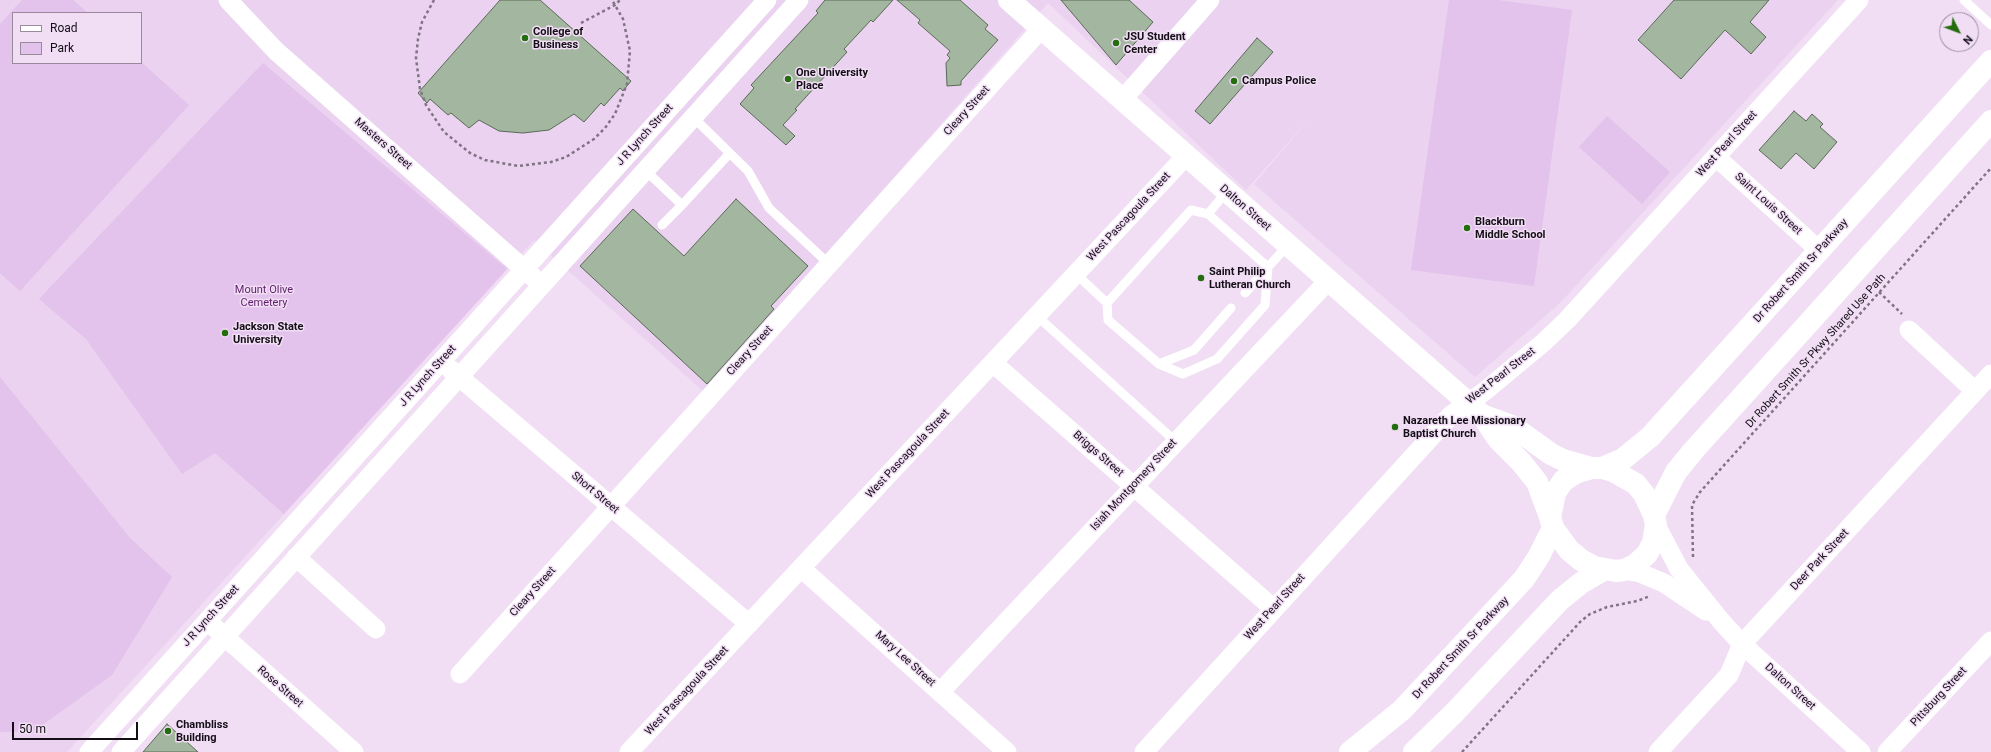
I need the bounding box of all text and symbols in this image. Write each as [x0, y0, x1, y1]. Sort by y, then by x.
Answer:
legend [12, 12, 142, 64]
north arrow [1939, 12, 1979, 52]
text: Road [50, 21, 78, 35]
place label: College of Business [533, 25, 583, 51]
place label: JSU Student Center [1124, 30, 1186, 56]
text: N [1960, 32, 1975, 47]
marker: College of Business [520, 33, 530, 43]
marker: JSU Student Center [1111, 38, 1121, 48]
text: Park [50, 41, 74, 55]
place label: One University Place [796, 66, 868, 92]
marker: One University Place [783, 74, 793, 84]
place label: Campus Police [1242, 74, 1316, 88]
marker: Campus Police [1229, 76, 1239, 86]
street label: Cleary Street [941, 83, 993, 139]
street label: J R Lynch Street [614, 101, 676, 169]
street label: West Pearl Street [1694, 108, 1760, 180]
street label: Masters Street [352, 115, 414, 173]
street label: West Pascagoula Street [1084, 170, 1174, 264]
street label: Saint Louis Street [1732, 170, 1804, 238]
street label: Dalton Street [1217, 182, 1273, 234]
place label: Blackburn Middle School [1475, 215, 1546, 241]
street label: Dr Robert Smith Sr Parkway [1751, 216, 1851, 326]
marker: Blackburn Middle School [1462, 223, 1472, 233]
place label: Saint Philip Lutheran Church [1209, 265, 1291, 291]
street label: Dr Robert Smith Sr Pkwy Shared Use Path [1743, 271, 1889, 431]
marker: Saint Philip Lutheran Church [1196, 273, 1206, 283]
park label: Mount Olive Cemetery [235, 283, 293, 309]
place label: Jackson State University [233, 320, 303, 346]
street label: Cleary Street [724, 323, 776, 379]
marker: Jackson State University [220, 328, 230, 338]
street label: J R Lynch Street [397, 342, 459, 410]
street label: West Pearl Street [1464, 345, 1538, 407]
street label: West Pascagoula Street [863, 407, 953, 501]
place label: Nazareth Lee Missionary Baptist Church [1403, 414, 1526, 440]
marker: Nazareth Lee Missionary Baptist Church [1390, 422, 1400, 432]
street label: Briggs Street [1070, 428, 1126, 480]
street label: Isiah Montgomery Street [1088, 436, 1180, 534]
street label: Short Street [568, 469, 622, 517]
street label: Deer Park Street [1788, 527, 1852, 593]
street label: Cleary Street [507, 564, 559, 620]
street label: West Pearl Street [1242, 571, 1308, 643]
street label: J R Lynch Street [180, 582, 242, 650]
street label: Dr Robert Smith Sr Parkway [1410, 594, 1512, 702]
street label: Mary Lee Street [872, 628, 938, 690]
street label: West Pascagoula Street [642, 644, 732, 738]
street label: Dalton Street [1762, 661, 1818, 713]
street label: Rose Street [254, 664, 306, 710]
street label: Pittsburg Street [1908, 665, 1970, 729]
scale bar [14, 714, 140, 740]
place label: Chambliss Building [176, 718, 228, 744]
text: 50 m [19, 722, 46, 736]
marker: Chambliss Building [163, 726, 173, 736]

